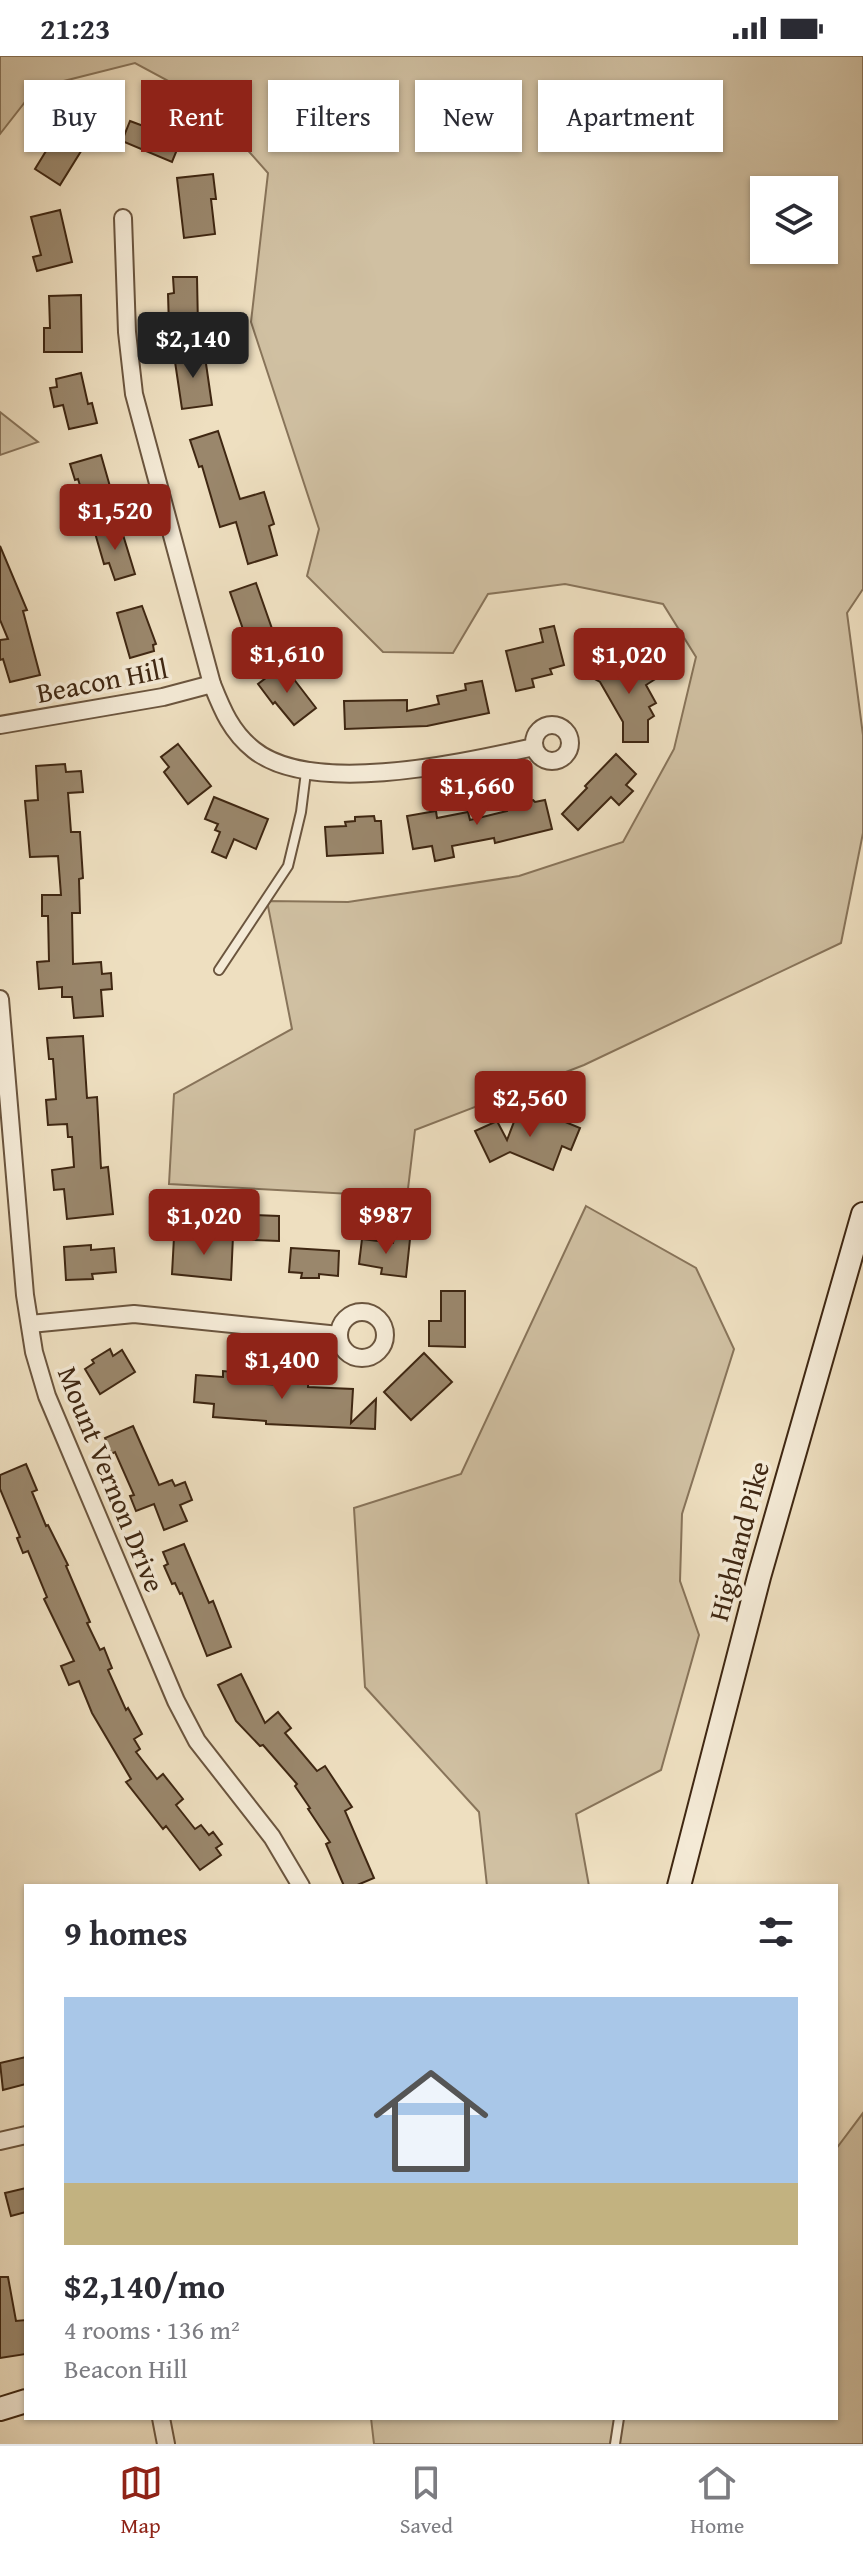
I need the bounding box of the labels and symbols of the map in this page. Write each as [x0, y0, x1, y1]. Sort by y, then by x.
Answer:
pin: $2,140 [128, 312, 258, 380]
pin: $1,520 [50, 484, 180, 552]
pin: $1,610 [222, 627, 352, 695]
pin: $1,020 [564, 628, 694, 696]
street label: Beacon Hill [33, 647, 171, 713]
pin: $1,660 [412, 759, 542, 827]
pin: $2,560 [465, 1071, 595, 1139]
pin: $987 [339, 1188, 433, 1256]
pin: $1,020 [139, 1189, 269, 1257]
pin: $1,400 [217, 1333, 347, 1401]
street label: Mount Vernon Drive [48, 1360, 176, 1598]
street label: Highland Pike [697, 1457, 779, 1625]

